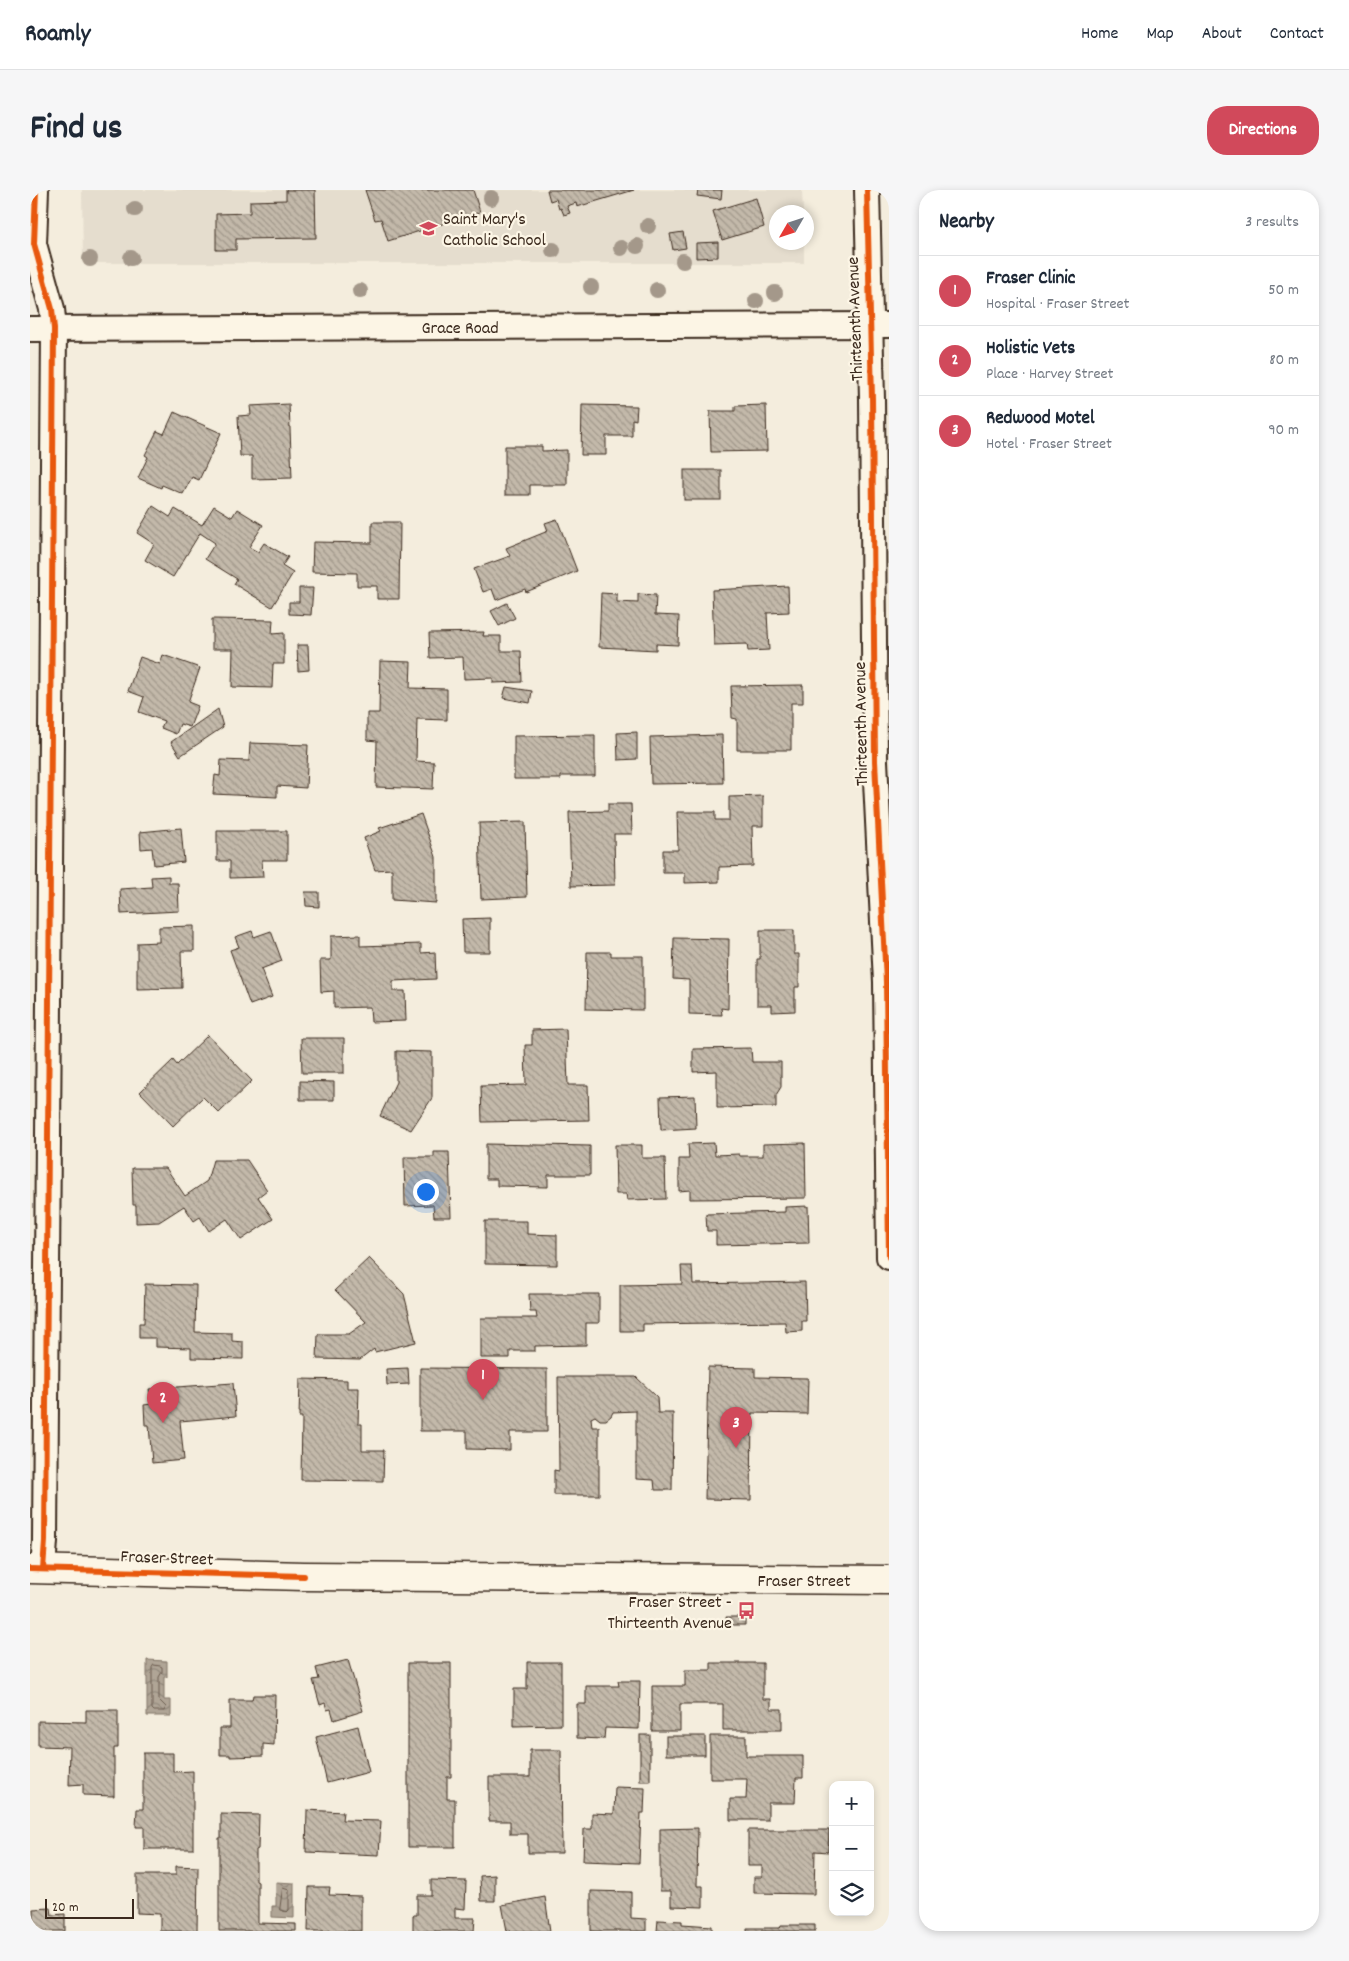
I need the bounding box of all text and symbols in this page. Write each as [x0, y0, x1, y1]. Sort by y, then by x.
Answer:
text: Roamly [25, 18, 91, 52]
text: Home [1081, 22, 1118, 47]
text: Map [1146, 22, 1174, 47]
text: About [1202, 22, 1242, 47]
text: Contact [1270, 22, 1324, 47]
text: Find us [30, 105, 122, 155]
button: Directions [1207, 106, 1319, 155]
north arrow [769, 205, 814, 250]
place label: Saint Mary's Catholic School [443, 208, 547, 254]
text: Nearby [939, 208, 994, 238]
text: 3 results [1245, 211, 1299, 234]
school or university icon: Saint Mary's Catholic School [419, 218, 439, 238]
street label: Thirteenth Avenue [842, 256, 871, 382]
text: Fraser Clinic [986, 266, 1075, 293]
text: 1 [953, 279, 957, 302]
text: 50 m [1268, 279, 1299, 302]
text: Hospital · Fraser Street [986, 293, 1129, 316]
street label: Grace Road [421, 317, 499, 342]
text: Holistic Vets [986, 336, 1075, 363]
text: 2 [952, 349, 959, 372]
text: 80 m [1269, 349, 1299, 372]
text: Place · Harvey Street [986, 363, 1113, 386]
text: Redwood Motel [986, 406, 1094, 433]
text: 3 [951, 419, 959, 442]
text: 90 m [1268, 419, 1299, 442]
text: Hotel · Fraser Street [986, 433, 1112, 456]
street label: Thirteenth Avenue [849, 661, 876, 786]
your location [413, 1179, 439, 1205]
pin: 1 [467, 1359, 499, 1400]
pin: 2 [147, 1382, 179, 1423]
pin: 3 [720, 1407, 752, 1448]
street label: Fraser Street [120, 1545, 214, 1574]
street label: Fraser Street [757, 1570, 851, 1595]
place label: Fraser Street - Thirteenth Avenue [608, 1591, 732, 1637]
bus stop icon: Fraser Street - Thirteenth Avenue [736, 1601, 756, 1621]
map controls [829, 1781, 874, 1916]
button: + [829, 1781, 874, 1826]
button: − [829, 1826, 874, 1871]
button: layers [829, 1871, 874, 1916]
scale bar [45, 1896, 134, 1919]
text: 20 m [52, 1898, 79, 1918]

